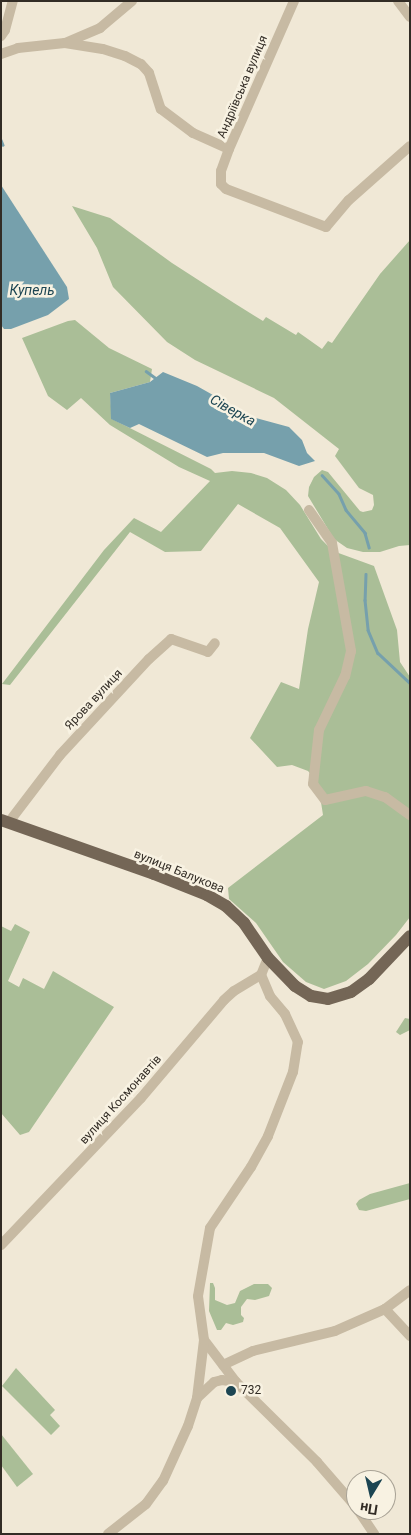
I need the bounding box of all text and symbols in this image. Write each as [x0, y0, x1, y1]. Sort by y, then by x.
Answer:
street label: Андріївська вулиця [215, 33, 271, 141]
water label: Купель [9, 282, 55, 298]
water label: Сіверка [207, 391, 259, 429]
street label: Ярова вулиця [62, 667, 126, 733]
street label: вулиця Балукова [132, 847, 226, 897]
street label: вулиця Космонавтів [77, 1052, 165, 1148]
place label: 732 [241, 1384, 261, 1398]
marker: 732 [225, 1385, 237, 1397]
north arrow [346, 1470, 396, 1520]
text: Пн [359, 1500, 379, 1518]

